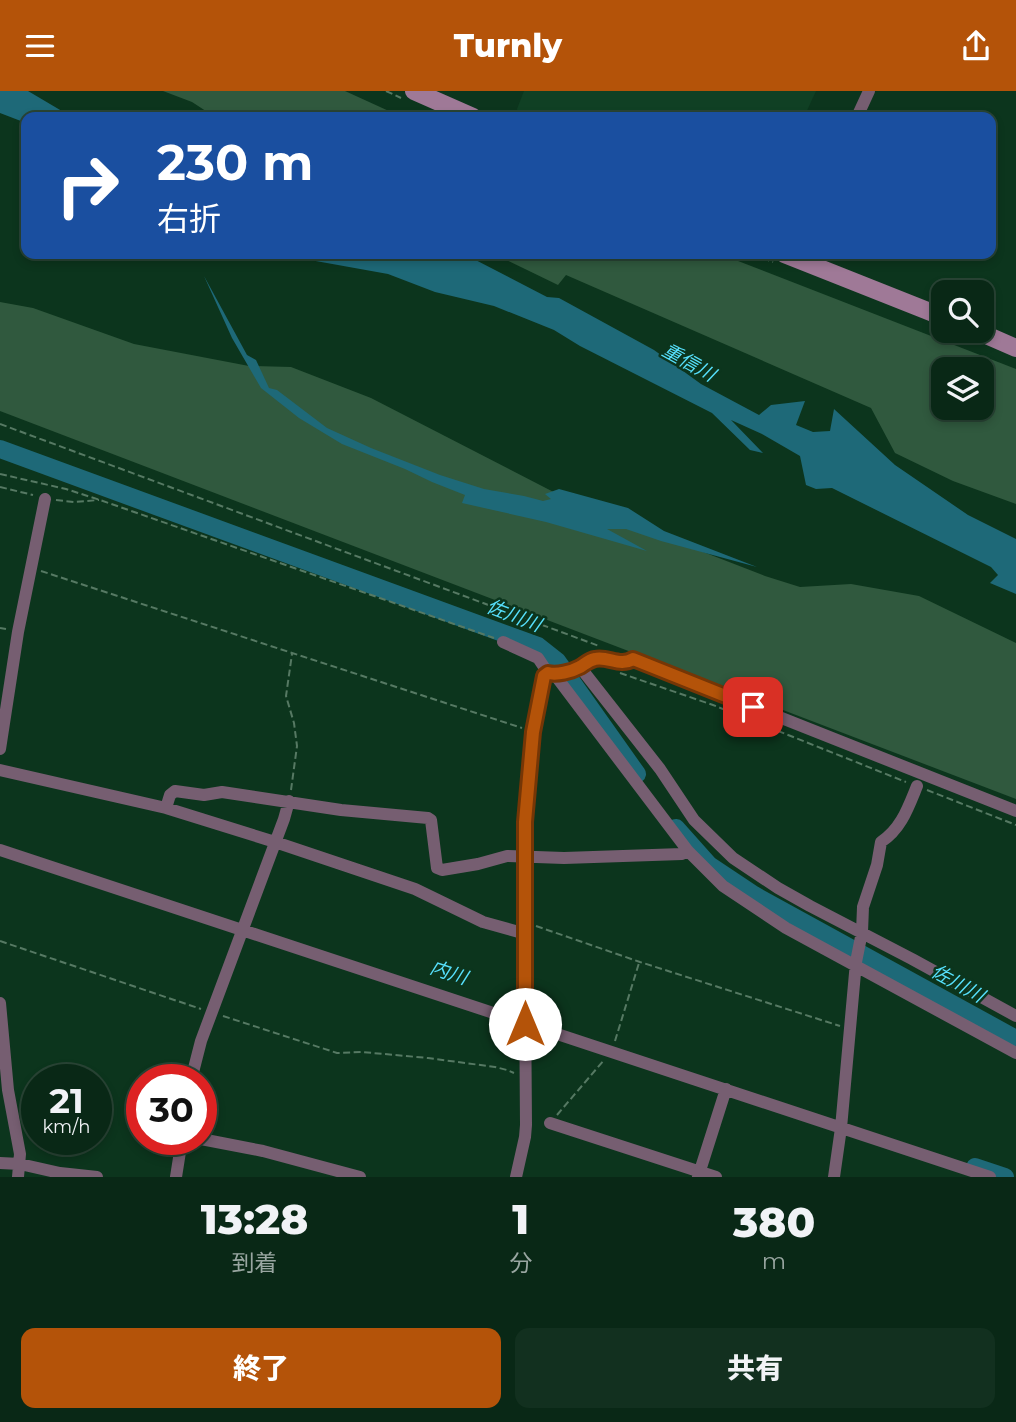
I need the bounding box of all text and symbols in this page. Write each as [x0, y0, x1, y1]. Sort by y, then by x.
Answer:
text: Turnly [454, 26, 562, 65]
icon: menu [21, 27, 59, 65]
icon: share [957, 27, 995, 65]
text: 230 m [157, 133, 313, 192]
icon: right [42, 140, 133, 231]
text: 右折 [157, 199, 221, 238]
map controls [931, 280, 994, 420]
button: search [931, 280, 994, 343]
water label: 重信川 [658, 339, 721, 387]
button: layers [931, 357, 994, 420]
water label: 佐川川 [483, 595, 546, 637]
pin [723, 677, 783, 737]
icon: arrive [734, 688, 772, 726]
water label: 内川 [427, 956, 472, 990]
water label: 佐川川 [927, 960, 990, 1008]
position arrow [488, 987, 562, 1061]
speed limit sign: 30 [126, 1064, 217, 1155]
text: 21 [49, 1079, 84, 1122]
text: km/h [42, 1116, 91, 1138]
text: 13:28 [201, 1193, 308, 1245]
text: 1 [512, 1193, 529, 1245]
text: 380 [733, 1196, 815, 1248]
text: m [762, 1247, 786, 1275]
text: 到着 [232, 1249, 278, 1277]
text: 分 [509, 1249, 532, 1277]
button: 終了 [21, 1328, 501, 1408]
button: 共有 [515, 1328, 995, 1408]

